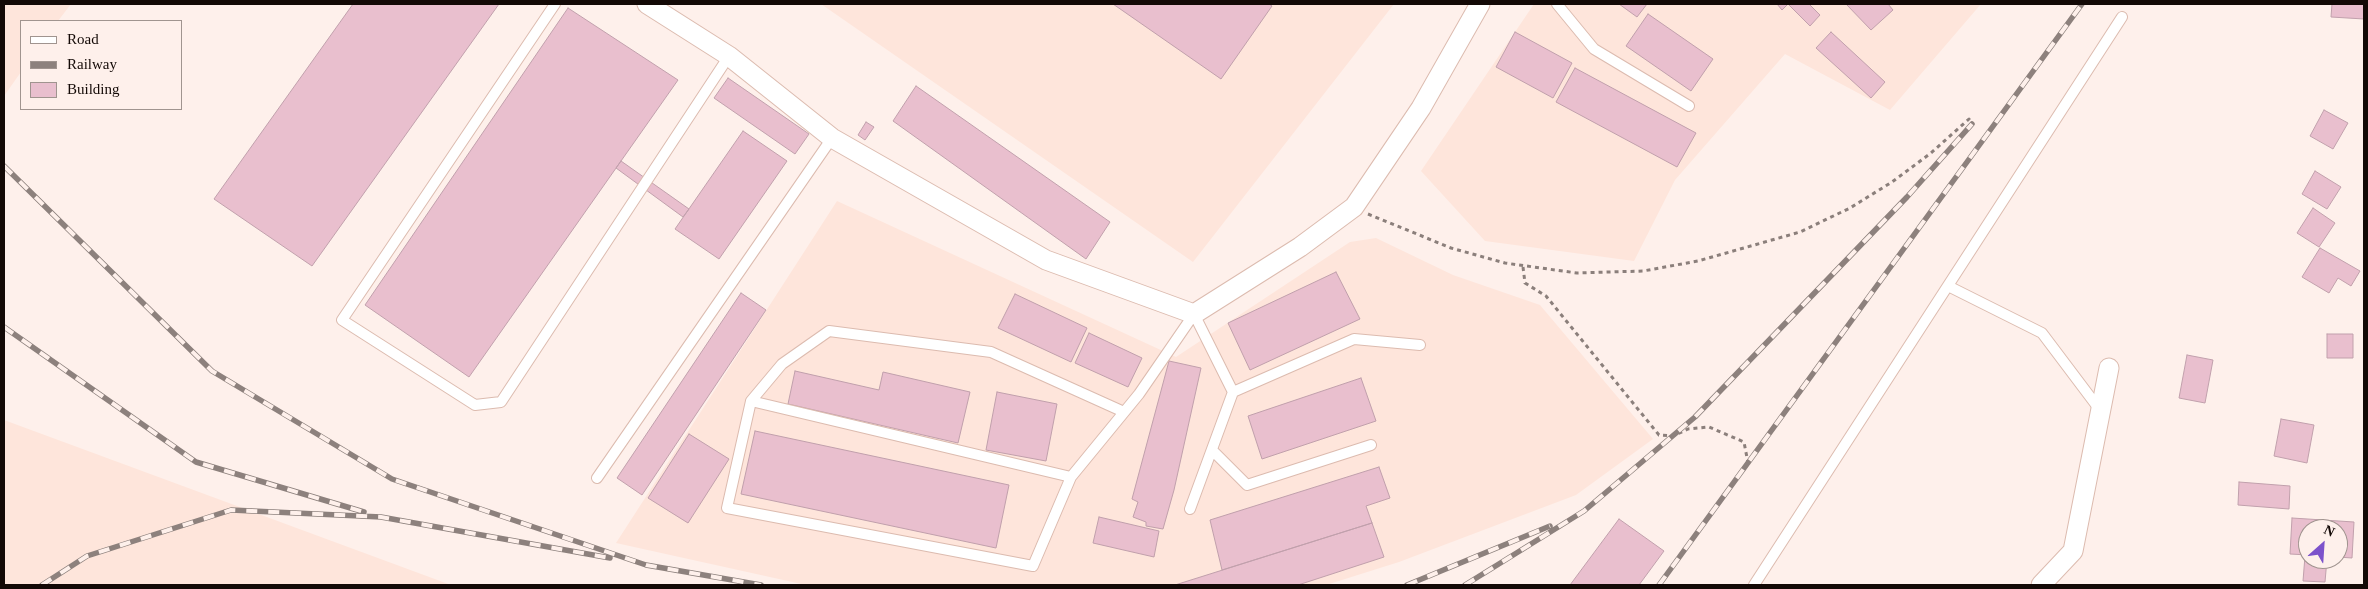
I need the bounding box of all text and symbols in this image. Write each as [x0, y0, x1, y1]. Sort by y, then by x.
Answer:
legend [20, 20, 182, 110]
text: Road [67, 31, 99, 47]
text: Railway [67, 56, 117, 72]
text: Building [67, 81, 120, 97]
north arrow [2298, 519, 2348, 569]
text: N [2322, 522, 2337, 540]

